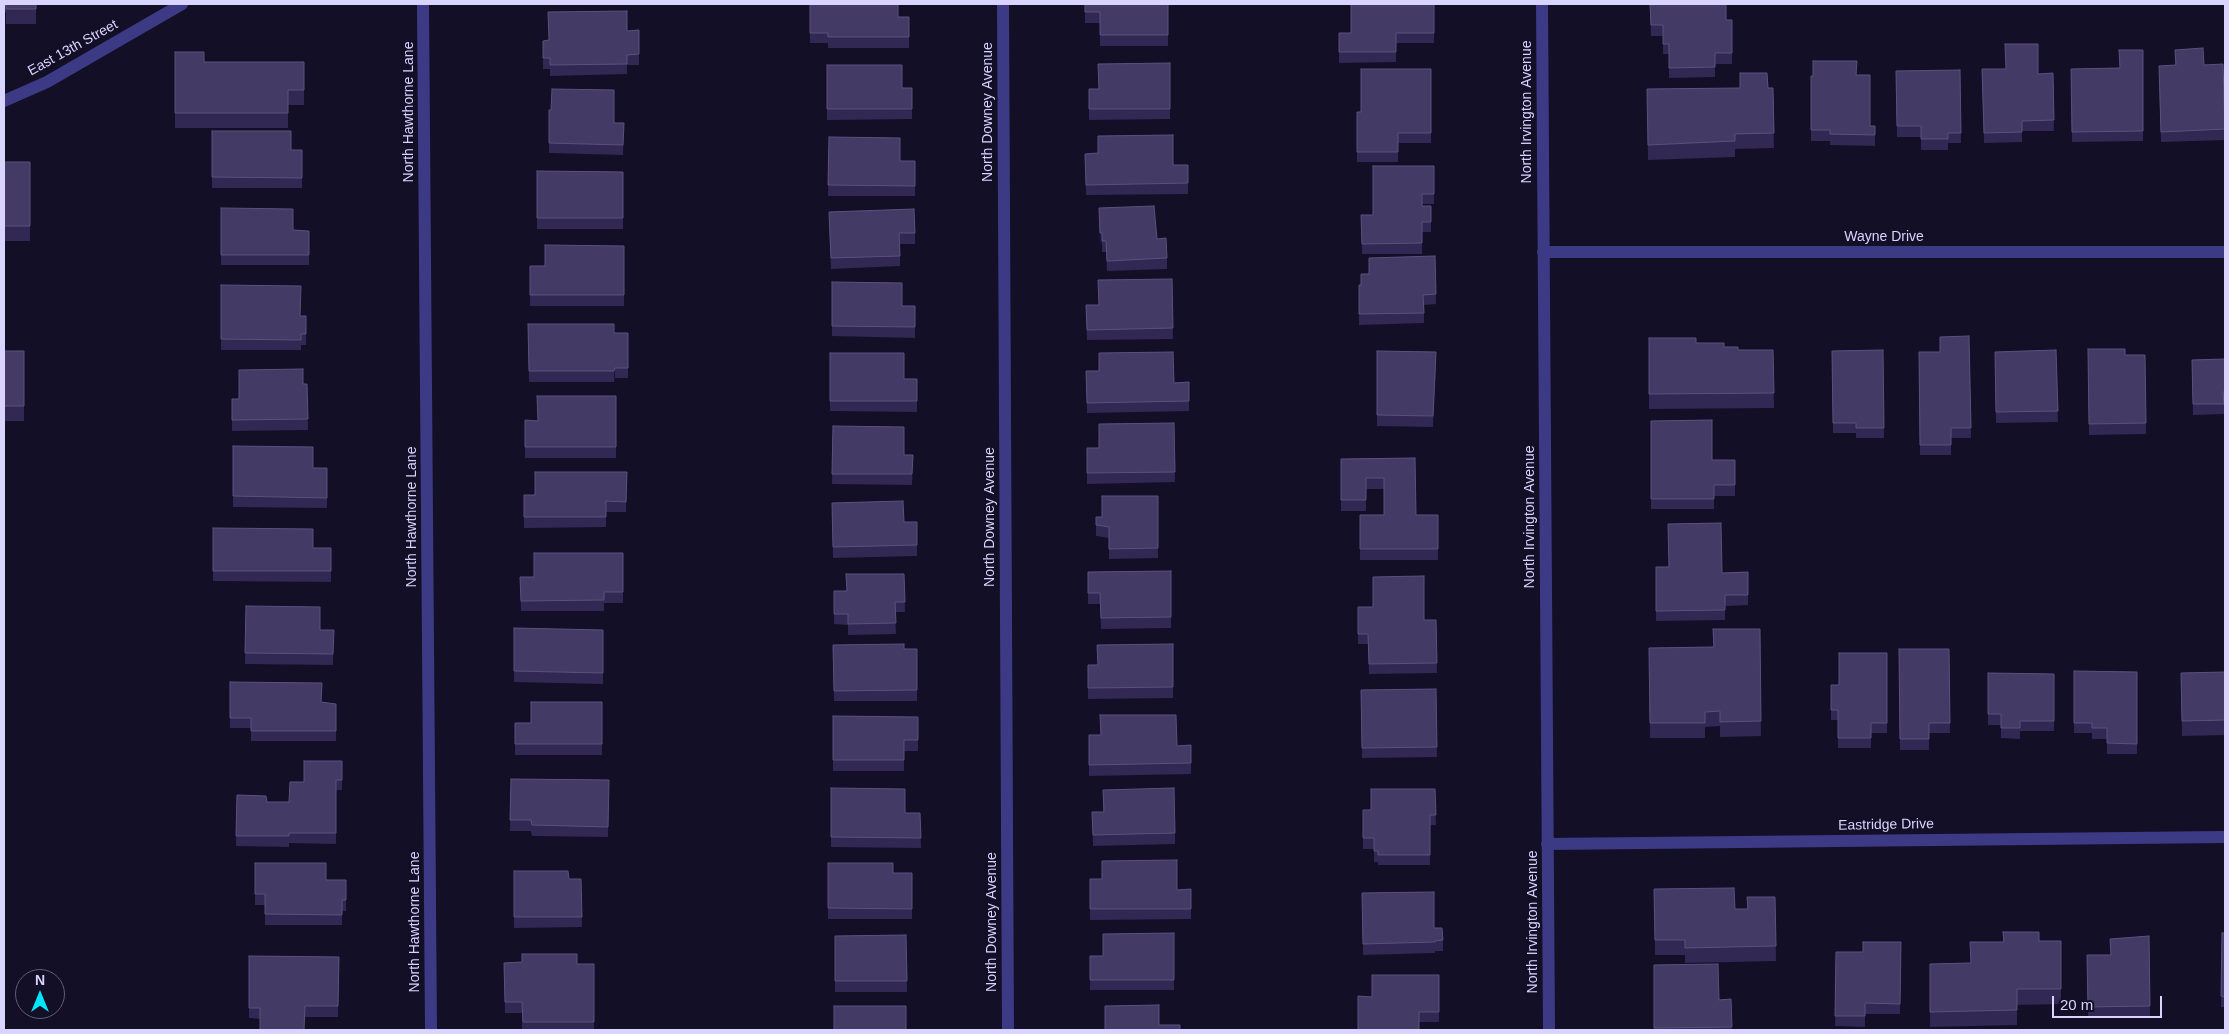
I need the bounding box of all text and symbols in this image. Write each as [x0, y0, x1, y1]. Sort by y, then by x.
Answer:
street label: East 13th Street [25, 16, 121, 80]
street label: North Irvington Avenue [1519, 41, 1535, 183]
street label: North Hawthorne Lane [401, 42, 417, 182]
street label: North Downey Avenue [980, 42, 996, 182]
street label: Wayne Drive [1844, 229, 1924, 245]
street label: North Irvington Avenue [1522, 446, 1538, 588]
street label: North Hawthorne Lane [404, 447, 420, 587]
street label: North Downey Avenue [982, 447, 998, 587]
street label: Eastridge Drive [1838, 816, 1934, 834]
street label: North Irvington Avenue [1525, 851, 1541, 993]
street label: North Hawthorne Lane [407, 852, 423, 992]
street label: North Downey Avenue [984, 852, 1000, 992]
north arrow [15, 969, 65, 1019]
text: N [35, 972, 45, 988]
scale bar [2054, 986, 2164, 1018]
text: 20 m [2060, 996, 2093, 1013]

